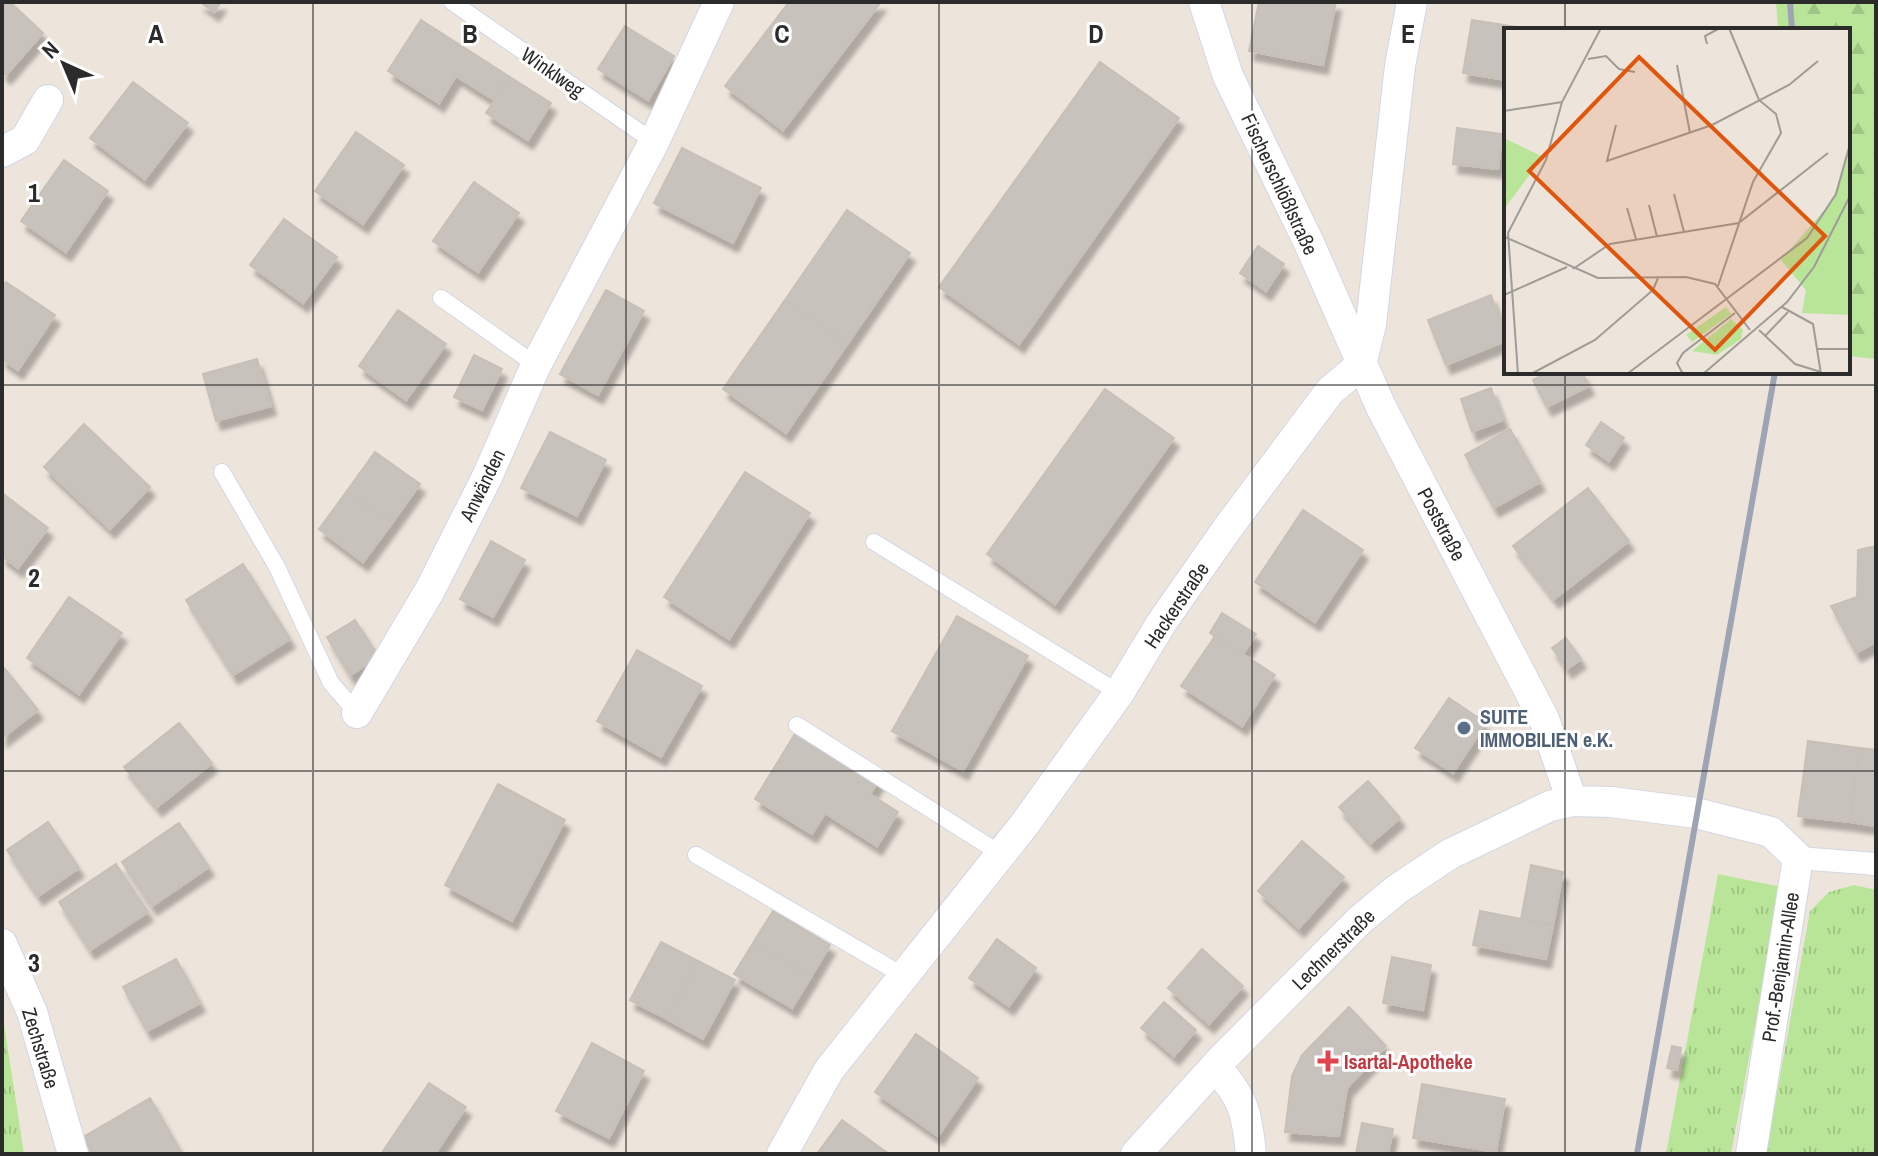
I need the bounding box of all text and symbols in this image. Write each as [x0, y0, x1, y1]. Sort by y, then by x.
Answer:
text: A [148, 16, 164, 51]
text: B [462, 16, 478, 51]
text: C [774, 16, 790, 51]
text: D [1088, 16, 1104, 51]
text: E [1401, 16, 1415, 51]
north arrow [24, 24, 104, 104]
inset map [1504, 28, 1850, 374]
text: N [35, 34, 65, 65]
street label: Winklweg [516, 41, 590, 103]
street label: Fischerschlößlstraße [1235, 109, 1325, 259]
text: 1 [28, 175, 40, 210]
street label: Anwänden [452, 444, 511, 527]
street label: Poststraße [1411, 483, 1473, 565]
street label: Hackerstraße [1137, 557, 1215, 653]
text: 2 [28, 560, 40, 595]
place label: SUITE IMMOBILIEN e.K. [1480, 703, 1613, 753]
marker: SUITE IMMOBILIEN e.K. [1455, 719, 1473, 737]
street label: Prof.-Benjamin-Allee [1755, 890, 1805, 1044]
street label: Lechnerstraße [1286, 903, 1380, 995]
text: 3 [28, 945, 40, 980]
street label: Zechstraße [16, 1004, 66, 1092]
place label: Isartal-Apotheke [1344, 1048, 1473, 1075]
marker: Isartal-Apotheke [1319, 1052, 1337, 1070]

